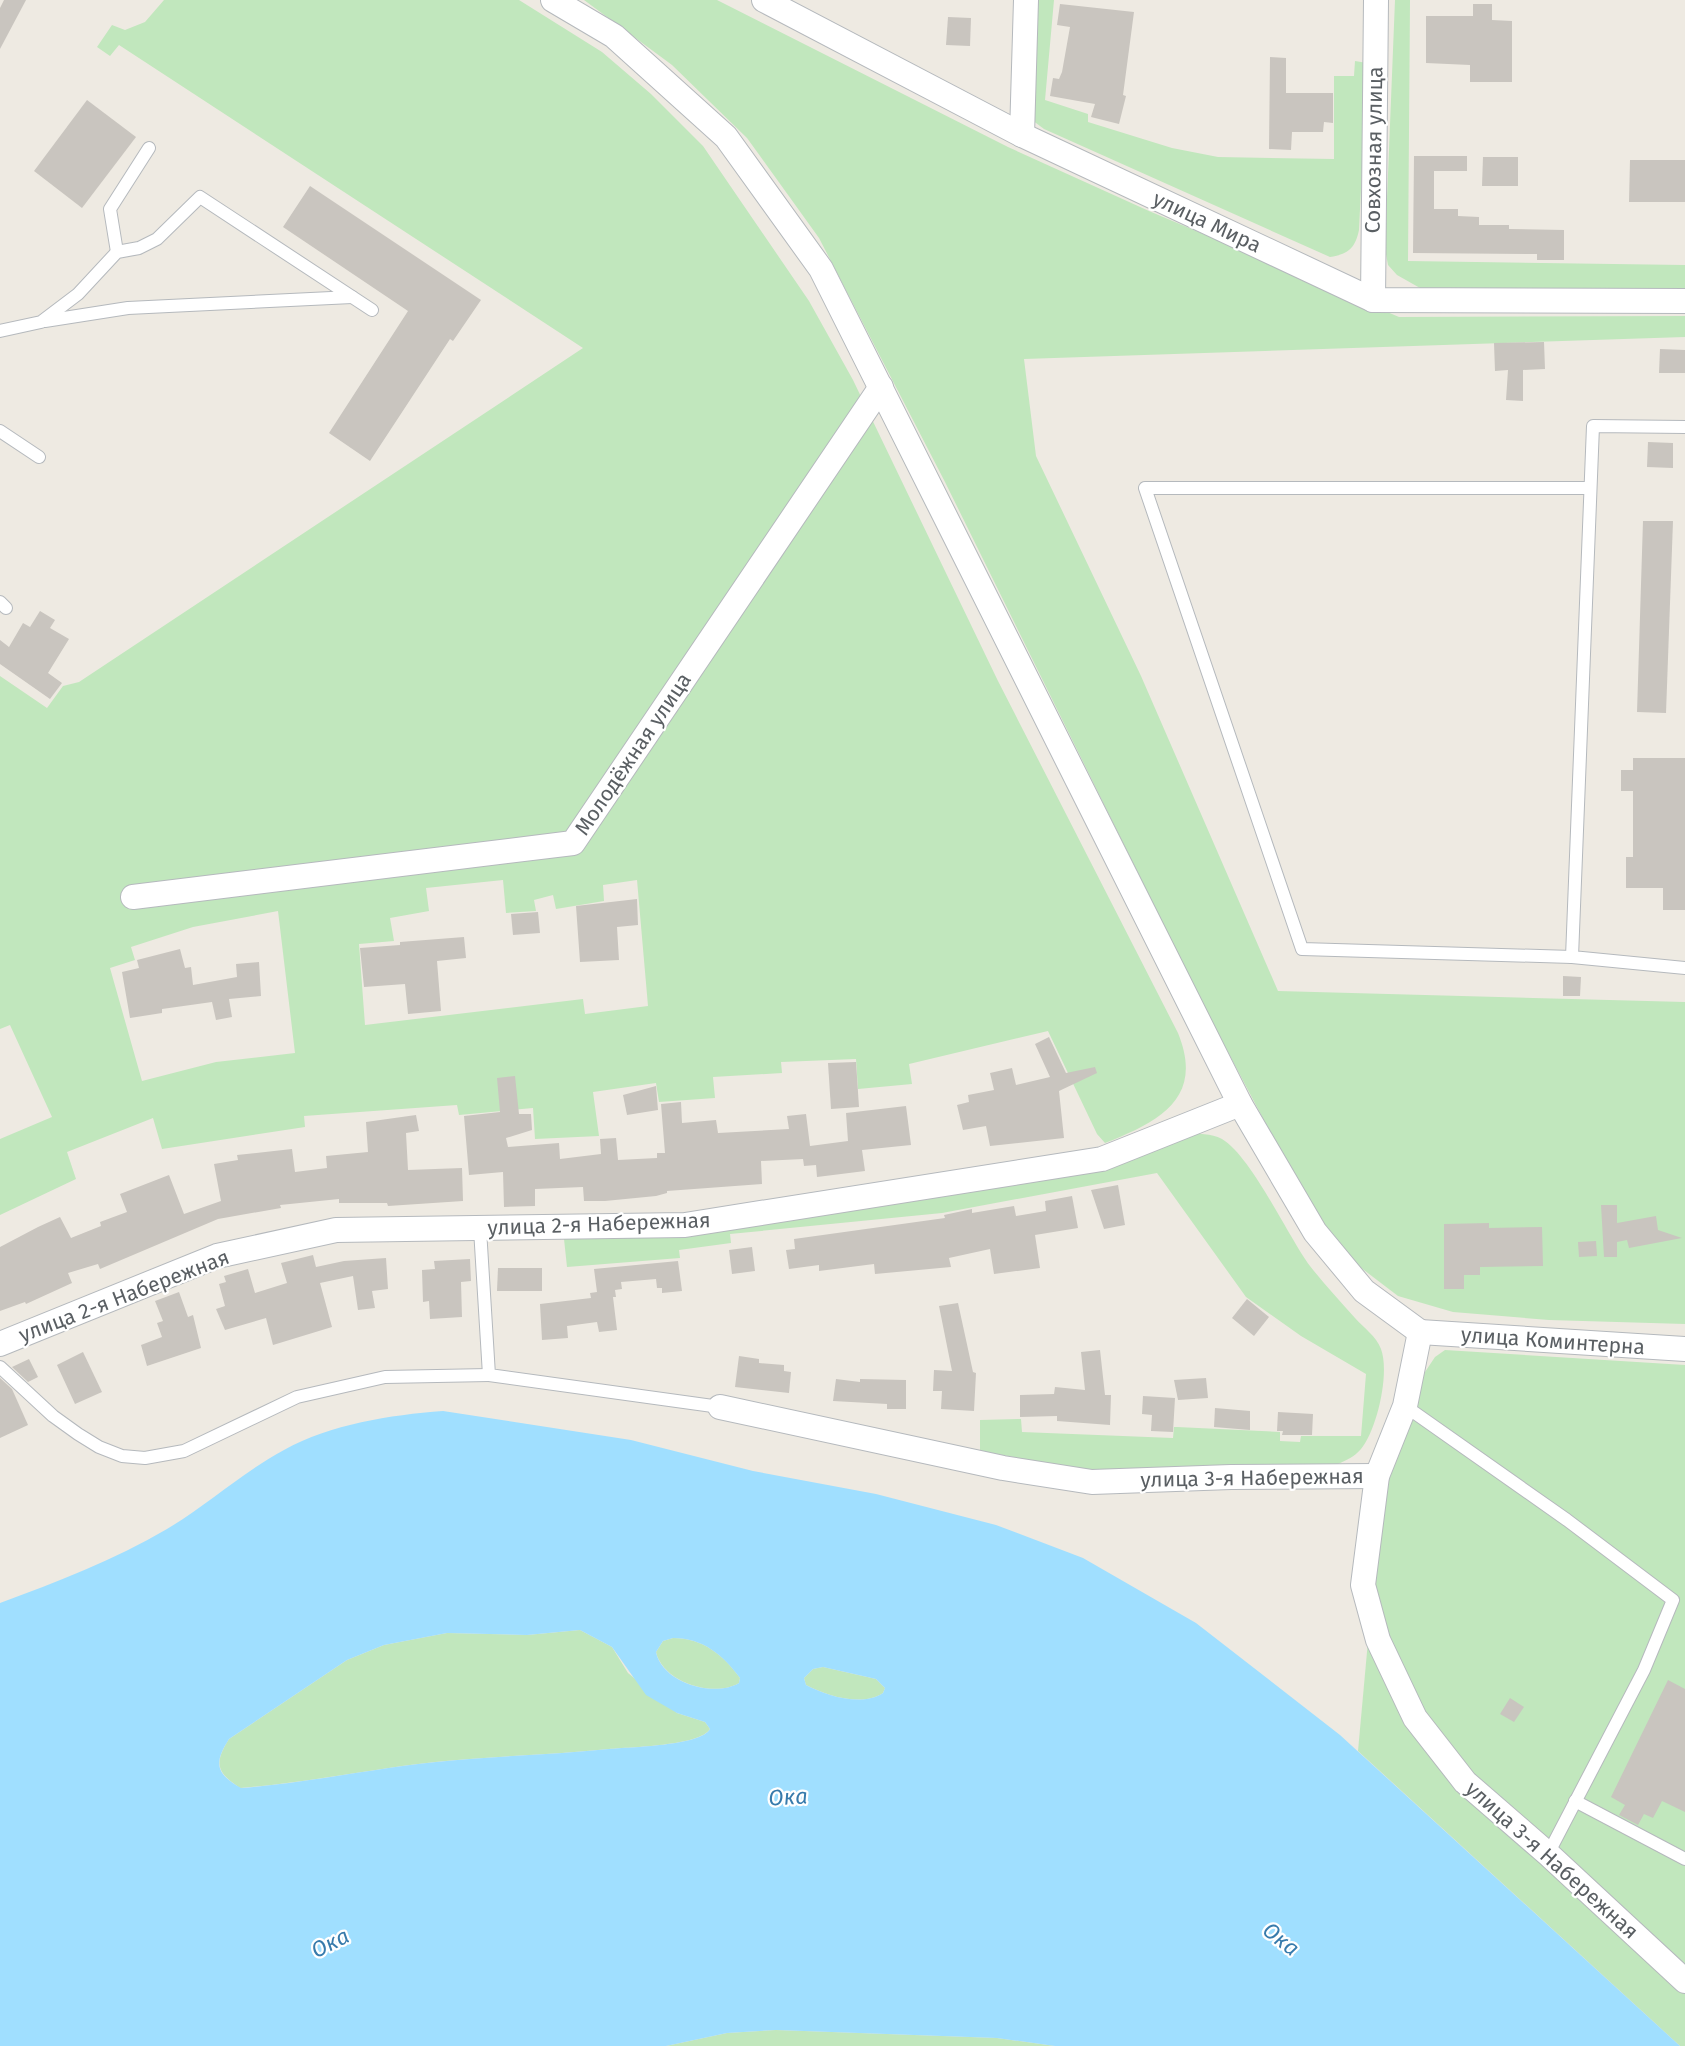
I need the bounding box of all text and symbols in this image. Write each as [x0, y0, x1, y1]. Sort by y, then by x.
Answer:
street label: Совхозная улица [1360, 66, 1388, 234]
street label: улица Мира [1149, 186, 1265, 258]
street label: Молодёжная улица [569, 668, 697, 840]
street label: улица 2-я Набережная [487, 1207, 711, 1241]
street label: улица 2-я Набережная [15, 1244, 233, 1348]
street label: улица Коминтерна [1460, 1322, 1646, 1360]
street label: улица 3-я Набережная [1140, 1463, 1364, 1493]
street label: улица 3-я Набережная [1460, 1776, 1644, 1944]
water label: Ока [768, 1782, 808, 1812]
water label: Ока [1257, 1916, 1305, 1962]
water label: Ока [306, 1922, 354, 1964]

